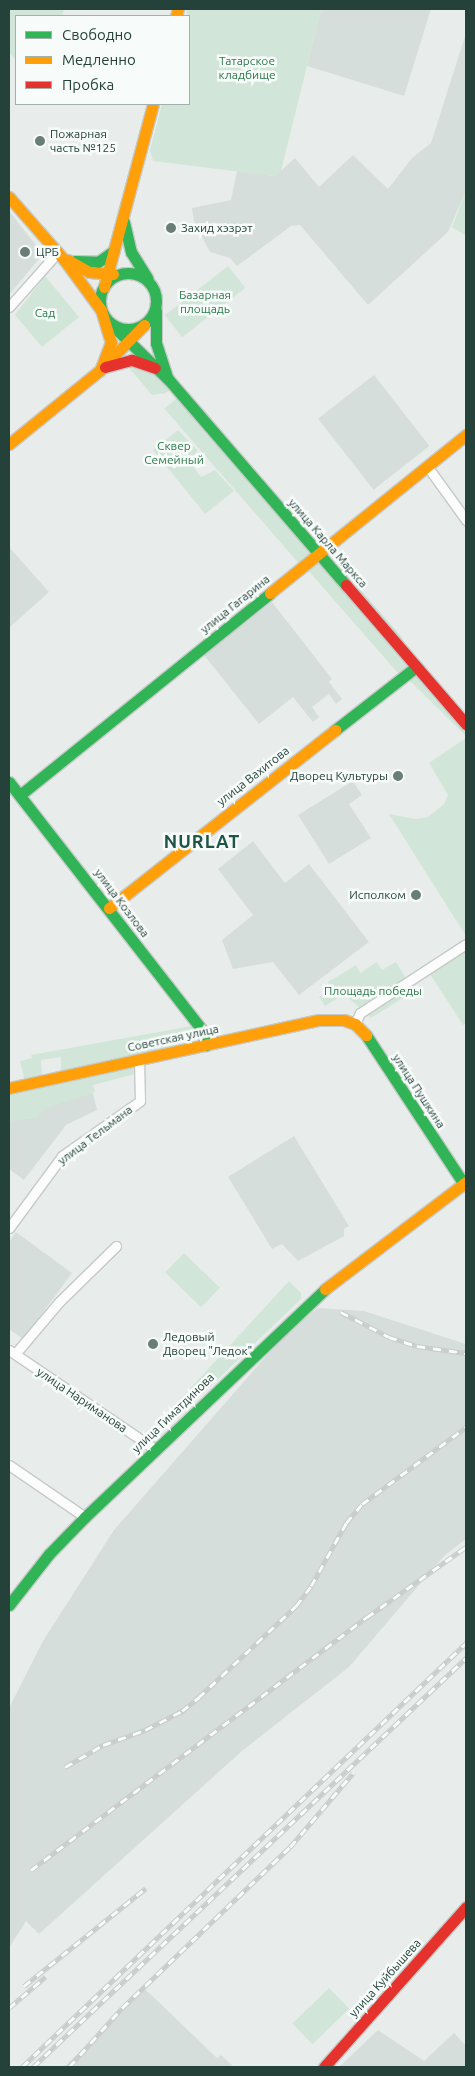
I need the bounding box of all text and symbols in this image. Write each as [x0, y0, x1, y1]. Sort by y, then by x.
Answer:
legend [15, 15, 190, 105]
text: Свободно [62, 26, 132, 43]
text: Медленно [62, 51, 136, 68]
park label: Татарское кладбище [218, 54, 276, 82]
text: Пробка [62, 76, 114, 93]
place label: Пожарная часть №125 [50, 127, 116, 155]
marker: Пожарная часть №125 [34, 135, 46, 147]
place label: Захид хэзрэт [181, 221, 253, 235]
marker: Захид хэзрэт [165, 222, 177, 234]
marker: ЦРБ [18, 245, 32, 259]
place label: ЦРБ [36, 245, 59, 259]
park label: Базарная площадь [179, 288, 231, 316]
park label: Сад [35, 306, 55, 320]
park label: Сквер Семейный [144, 439, 204, 467]
street label: улица Карла Маркса [285, 495, 371, 591]
street label: улица Гагарина [197, 572, 273, 636]
street label: улица Вахитова [214, 743, 292, 809]
place label: Дворец Культуры [290, 769, 388, 783]
marker: Дворец Культуры [392, 770, 404, 782]
district label: NURLAT [163, 830, 241, 852]
street label: улица Козлова [91, 866, 153, 940]
place label: Исполком [349, 888, 406, 902]
marker: Исполком [410, 889, 422, 901]
park label: Площадь победы [324, 984, 422, 998]
street label: Советская улица [126, 1021, 220, 1055]
street label: улица Пушкина [390, 1051, 448, 1131]
street label: улица Тельмана [55, 1102, 135, 1168]
place label: Ледовый Дворец "Ледок" [163, 1330, 252, 1358]
marker: Ледовый Дворец "Ледок" [147, 1338, 159, 1350]
street label: улица Нариманова [34, 1364, 130, 1436]
street label: улица Гиматдинова [129, 1370, 217, 1456]
street label: улица Куйбышева [346, 1936, 424, 2020]

